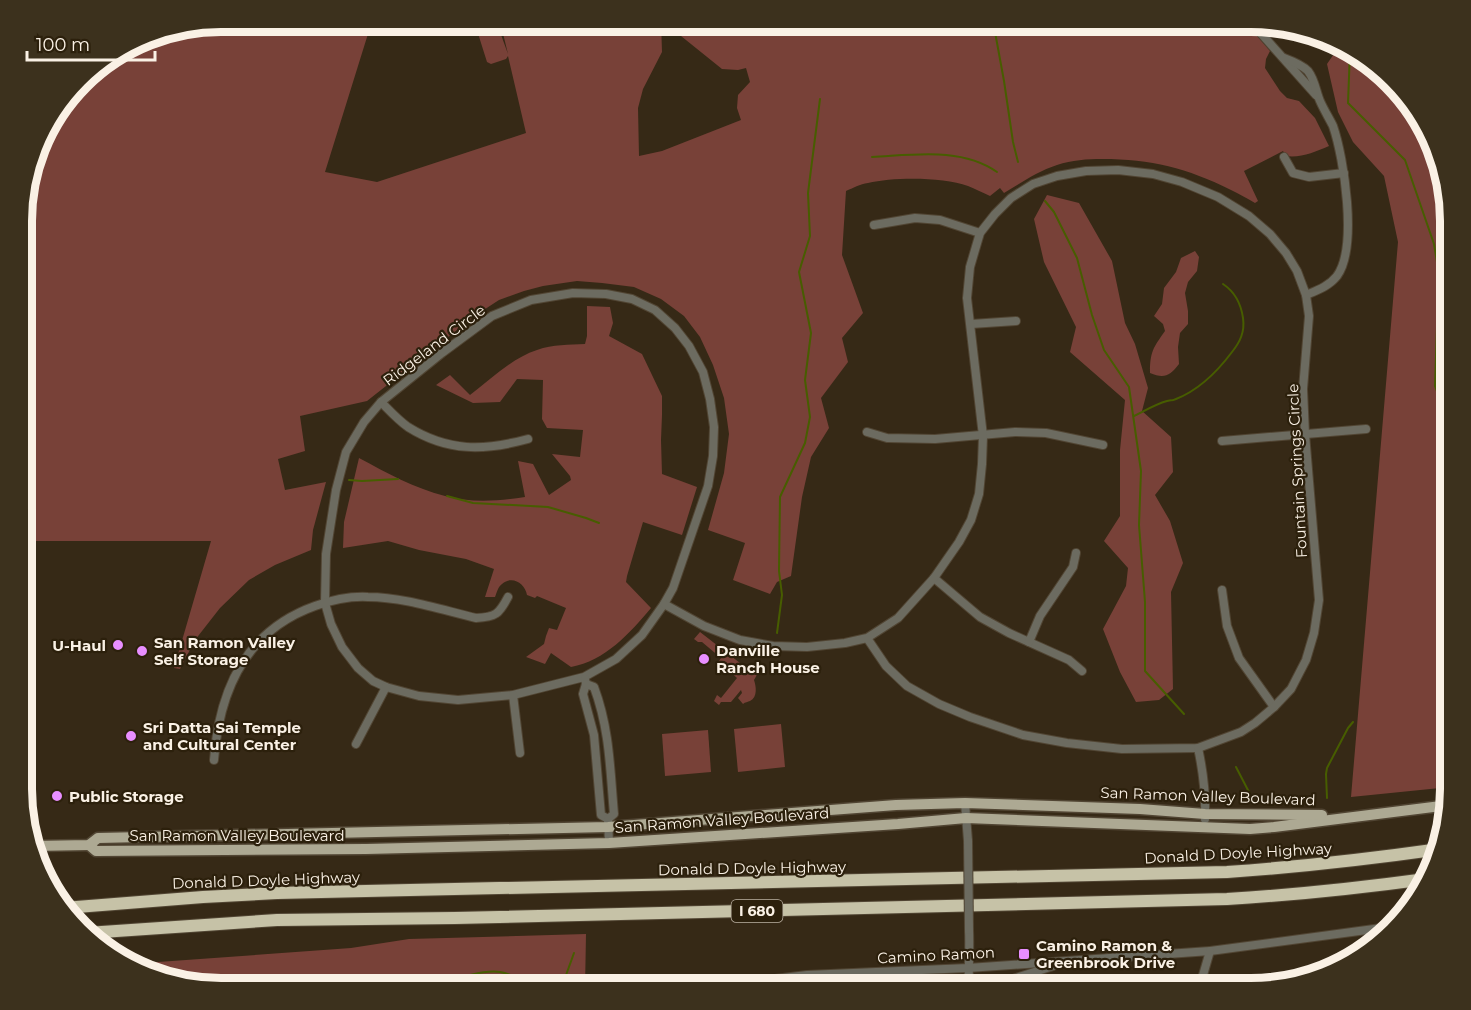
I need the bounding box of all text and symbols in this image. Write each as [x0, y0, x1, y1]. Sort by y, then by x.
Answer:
scale bar [27, 24, 154, 62]
text: 100 m [36, 34, 90, 56]
street label: Ridgeland Circle [379, 300, 489, 390]
street label: Fountain Springs Circle [1283, 383, 1311, 559]
place label: San Ramon Valley Self Storage [154, 633, 296, 669]
place label: U-Haul [52, 636, 106, 655]
marker: U-Haul [111, 638, 125, 652]
place label: Danville Ranch House [716, 641, 820, 677]
marker: San Ramon Valley Self Storage [135, 644, 149, 658]
marker: Danville Ranch House [697, 652, 711, 666]
place label: Sri Datta Sai Temple and Cultural Center [143, 718, 301, 754]
marker: Sri Datta Sai Temple and Cultural Center [124, 729, 138, 743]
street label: San Ramon Valley Boulevard [1100, 783, 1316, 809]
place label: Public Storage [69, 787, 184, 806]
marker: Public Storage [50, 789, 64, 803]
street label: San Ramon Valley Boulevard [614, 803, 830, 837]
street label: San Ramon Valley Boulevard [129, 826, 345, 845]
street label: Donald D Doyle Highway [1144, 839, 1333, 867]
street label: Donald D Doyle Highway [658, 857, 847, 879]
street label: Donald D Doyle Highway [172, 867, 361, 893]
road number: I 680 [732, 900, 783, 922]
place label: Camino Ramon & Greenbrook Drive [1036, 936, 1175, 972]
street label: Camino Ramon [877, 942, 995, 968]
marker: Camino Ramon & Greenbrook Drive [1017, 947, 1031, 961]

